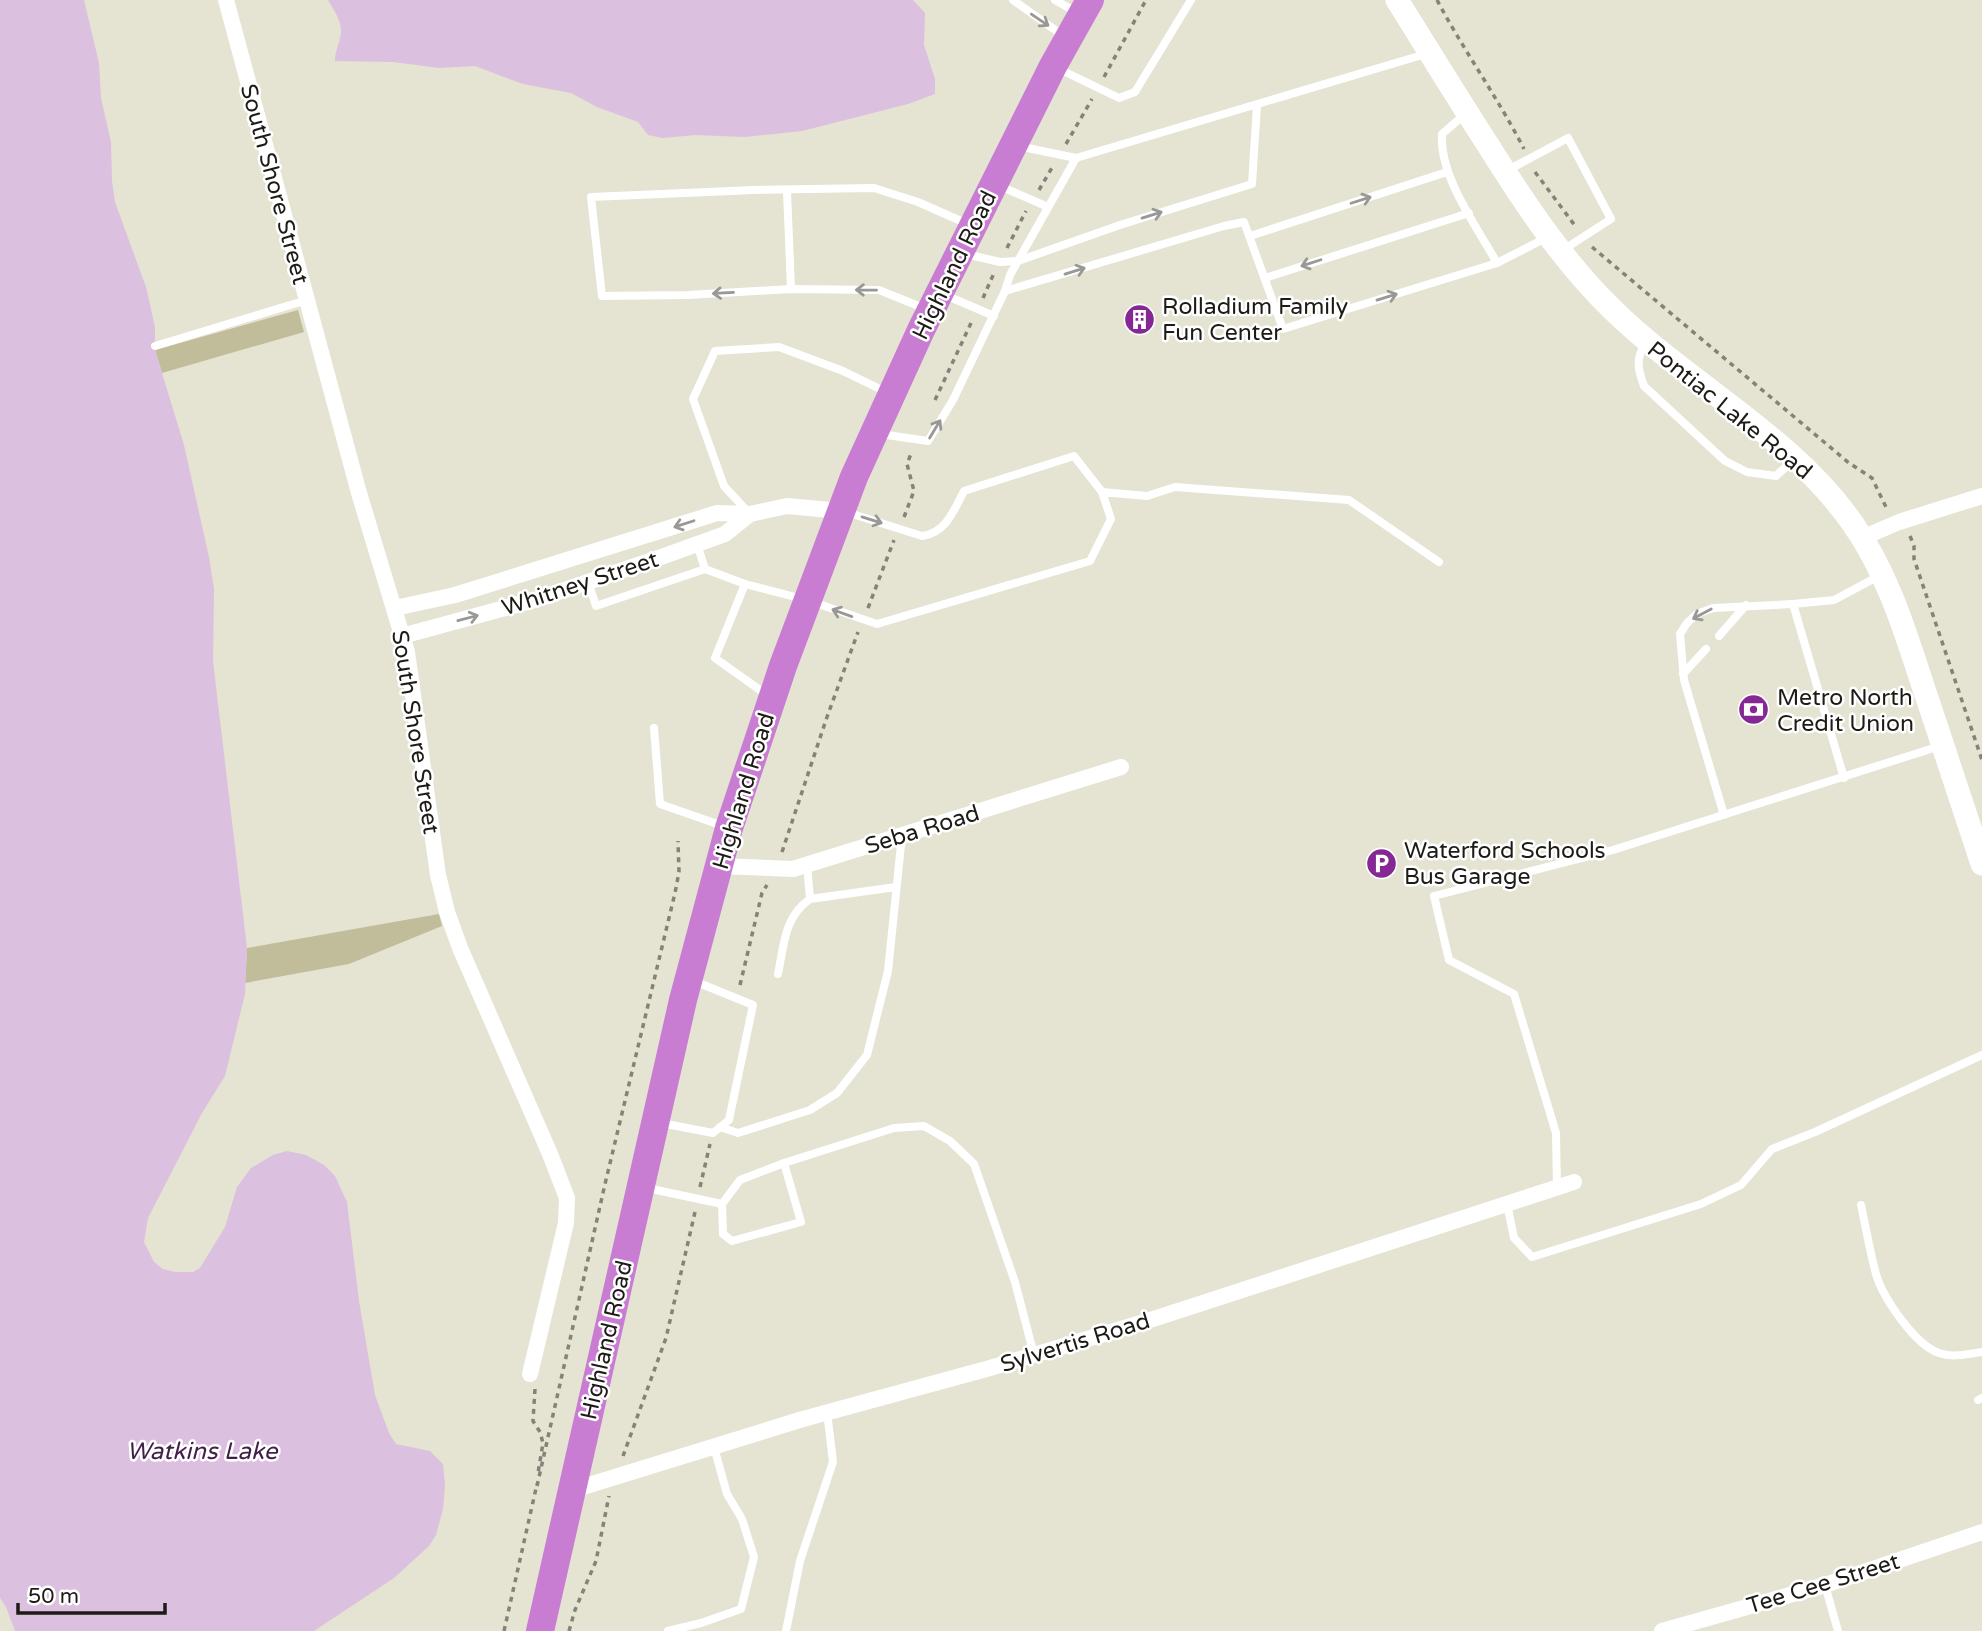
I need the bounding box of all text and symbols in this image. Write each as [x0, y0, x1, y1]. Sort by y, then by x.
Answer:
one-way arrow [1030, 13, 1049, 28]
street label: South Shore Street [234, 81, 314, 288]
street label: Highland Road [907, 186, 1003, 345]
one-way arrow [1350, 193, 1372, 205]
one-way arrow [1141, 208, 1163, 221]
one-way arrow [1300, 258, 1322, 270]
one-way arrow [1063, 263, 1085, 276]
one-way arrow [855, 283, 878, 297]
one-way arrow [712, 287, 735, 300]
one-way arrow [1376, 289, 1398, 302]
place label: Rolladium Family Fun Center [1162, 293, 1348, 347]
building icon: Rolladium Family Fun Center [1122, 302, 1156, 336]
street label: Pontiac Lake Road [1641, 336, 1817, 486]
one-way arrow [928, 420, 942, 440]
one-way arrow [861, 515, 883, 528]
one-way arrow [673, 518, 695, 531]
street label: Whitney Street [499, 545, 662, 622]
one-way arrow [832, 606, 853, 618]
one-way arrow [1692, 607, 1712, 621]
one-way arrow [456, 611, 479, 624]
street label: South Shore Street [385, 628, 445, 836]
place label: Metro North Credit Union [1777, 684, 1914, 738]
bank icon: Metro North Credit Union [1737, 693, 1771, 727]
street label: Highland Road [707, 710, 781, 873]
street label: Seba Road [862, 799, 983, 861]
place label: Waterford Schools Bus Garage [1404, 837, 1606, 891]
parking icon: Waterford Schools Bus Garage [1364, 846, 1398, 880]
street label: Highland Road [575, 1258, 639, 1422]
street label: Sylvertis Road [997, 1307, 1153, 1379]
water label: Watkins Lake [127, 1437, 279, 1466]
street label: Tee Cee Street [1744, 1547, 1903, 1620]
scale bar [18, 1572, 164, 1616]
text: 50 m [28, 1584, 79, 1609]

